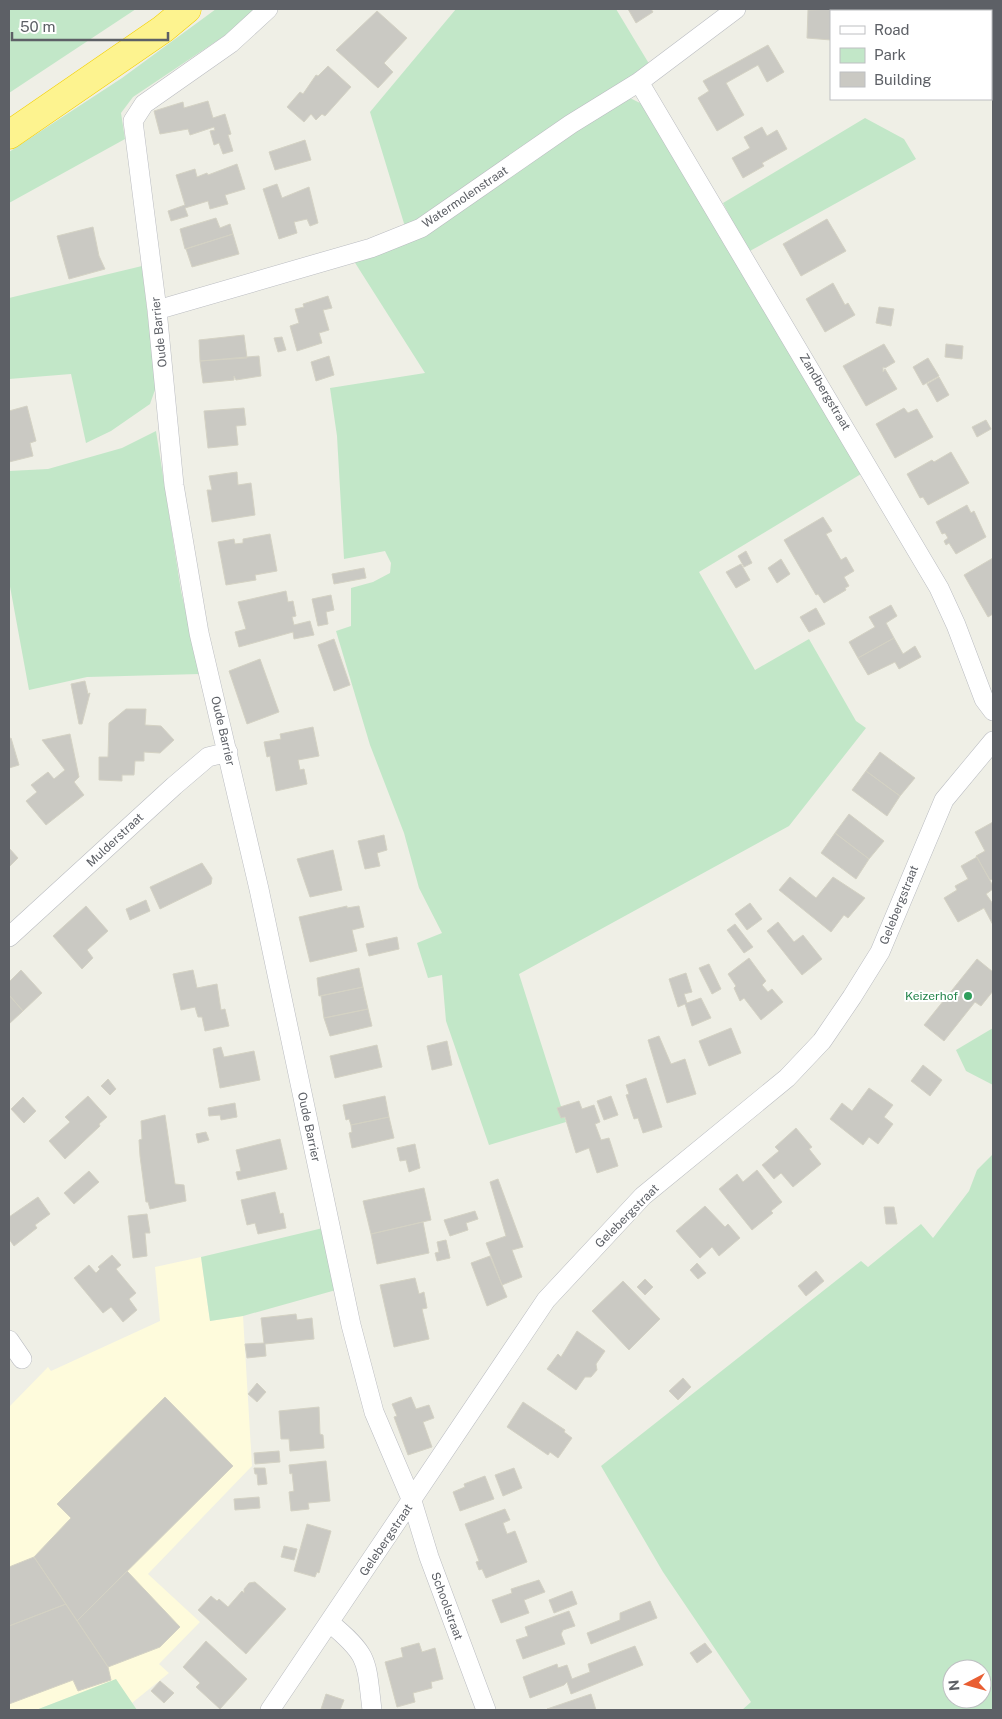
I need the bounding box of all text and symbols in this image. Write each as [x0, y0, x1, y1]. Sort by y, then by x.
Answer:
scale bar [12, 10, 169, 42]
legend [830, 10, 992, 100]
text: 50 m [20, 18, 55, 35]
text: Road [874, 21, 910, 38]
text: Park [874, 46, 906, 63]
text: Building [874, 71, 932, 88]
street label: Watermolenstraat [420, 163, 511, 231]
street label: Oude Barrier [148, 296, 170, 368]
street label: Zandbergstraat [797, 351, 854, 433]
street label: Oude Barrier [208, 695, 238, 768]
street label: Mulderstraat [84, 810, 146, 870]
street label: Gelebergstraat [877, 863, 921, 947]
place label: Keizerhof [905, 989, 958, 1003]
marker: Keizerhof [962, 990, 974, 1002]
street label: Oude Barrier [295, 1091, 323, 1164]
street label: Gelebergstraat [592, 1181, 662, 1251]
street label: Gelebergstraat [357, 1501, 416, 1579]
street label: Schoolstraat [428, 1570, 466, 1642]
north arrow [942, 1659, 992, 1709]
text: N [946, 1679, 963, 1692]

